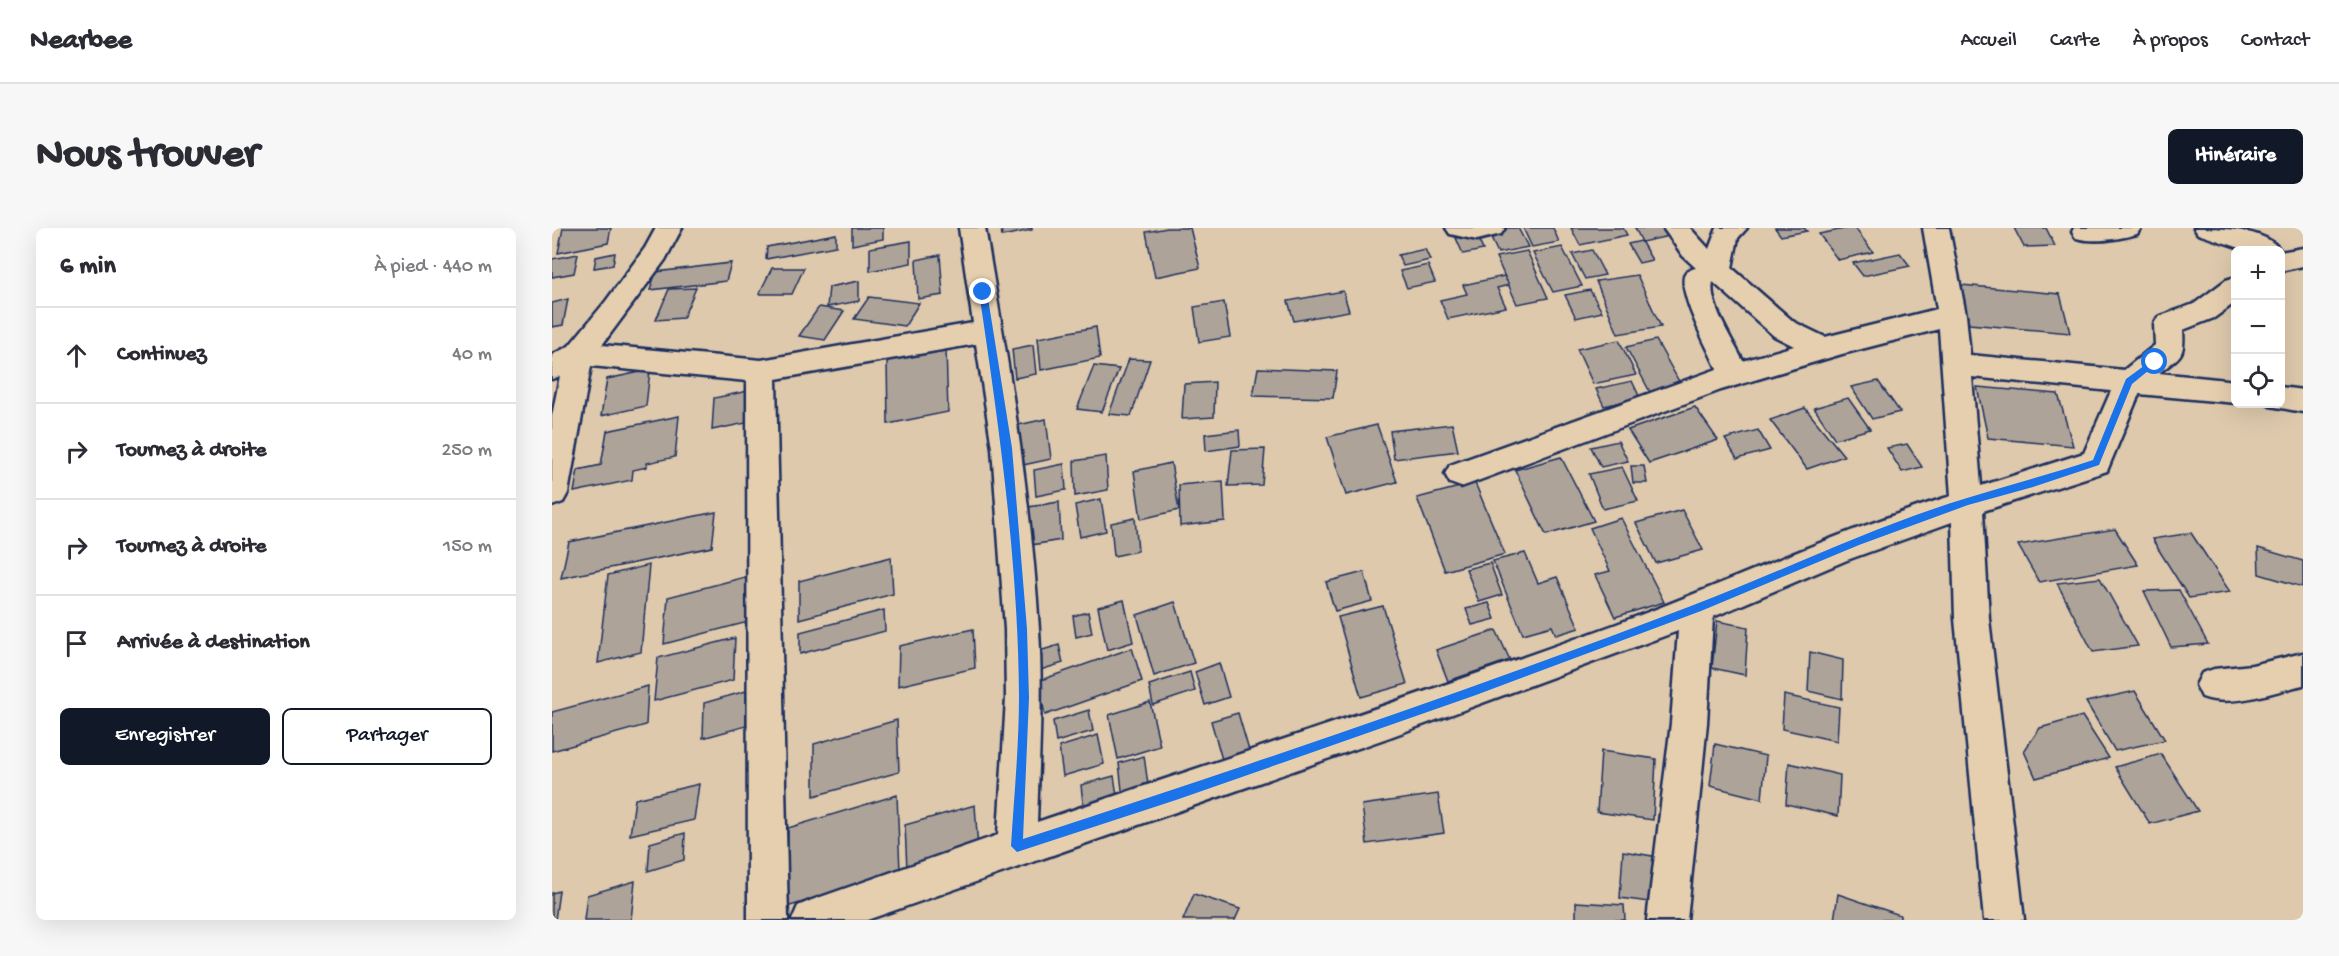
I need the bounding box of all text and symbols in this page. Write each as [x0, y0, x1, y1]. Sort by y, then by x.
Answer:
text: Nearbee [30, 25, 132, 58]
text: Accueil [1960, 29, 2017, 54]
text: Carte [2050, 29, 2100, 54]
text: À propos [2133, 29, 2208, 54]
text: Contact [2241, 29, 2309, 54]
button: Itinéraire [2168, 129, 2303, 184]
text: Nous trouver [36, 132, 259, 181]
map controls [2231, 246, 2285, 408]
button: + [2231, 246, 2285, 300]
text: 6 min [60, 252, 116, 283]
text: À pied · 440 m [374, 256, 492, 279]
route end [969, 278, 995, 304]
button: − [2231, 300, 2285, 354]
icon: ahead [60, 339, 93, 372]
text: Continuez [117, 342, 206, 368]
text: 40 m [452, 344, 492, 367]
route start [2141, 348, 2167, 374]
button: locate [2231, 354, 2285, 408]
icon: right [60, 435, 93, 468]
text: Tournez à droite [117, 438, 266, 464]
text: 250 m [441, 440, 492, 463]
icon: right [60, 531, 93, 564]
text: Tournez à droite [117, 534, 266, 560]
text: 150 m [443, 536, 492, 559]
icon: arrive [60, 627, 93, 660]
text: Arrivée à destination [117, 630, 310, 656]
button: Enregistrer [60, 708, 270, 765]
button: Partager [282, 708, 492, 765]

